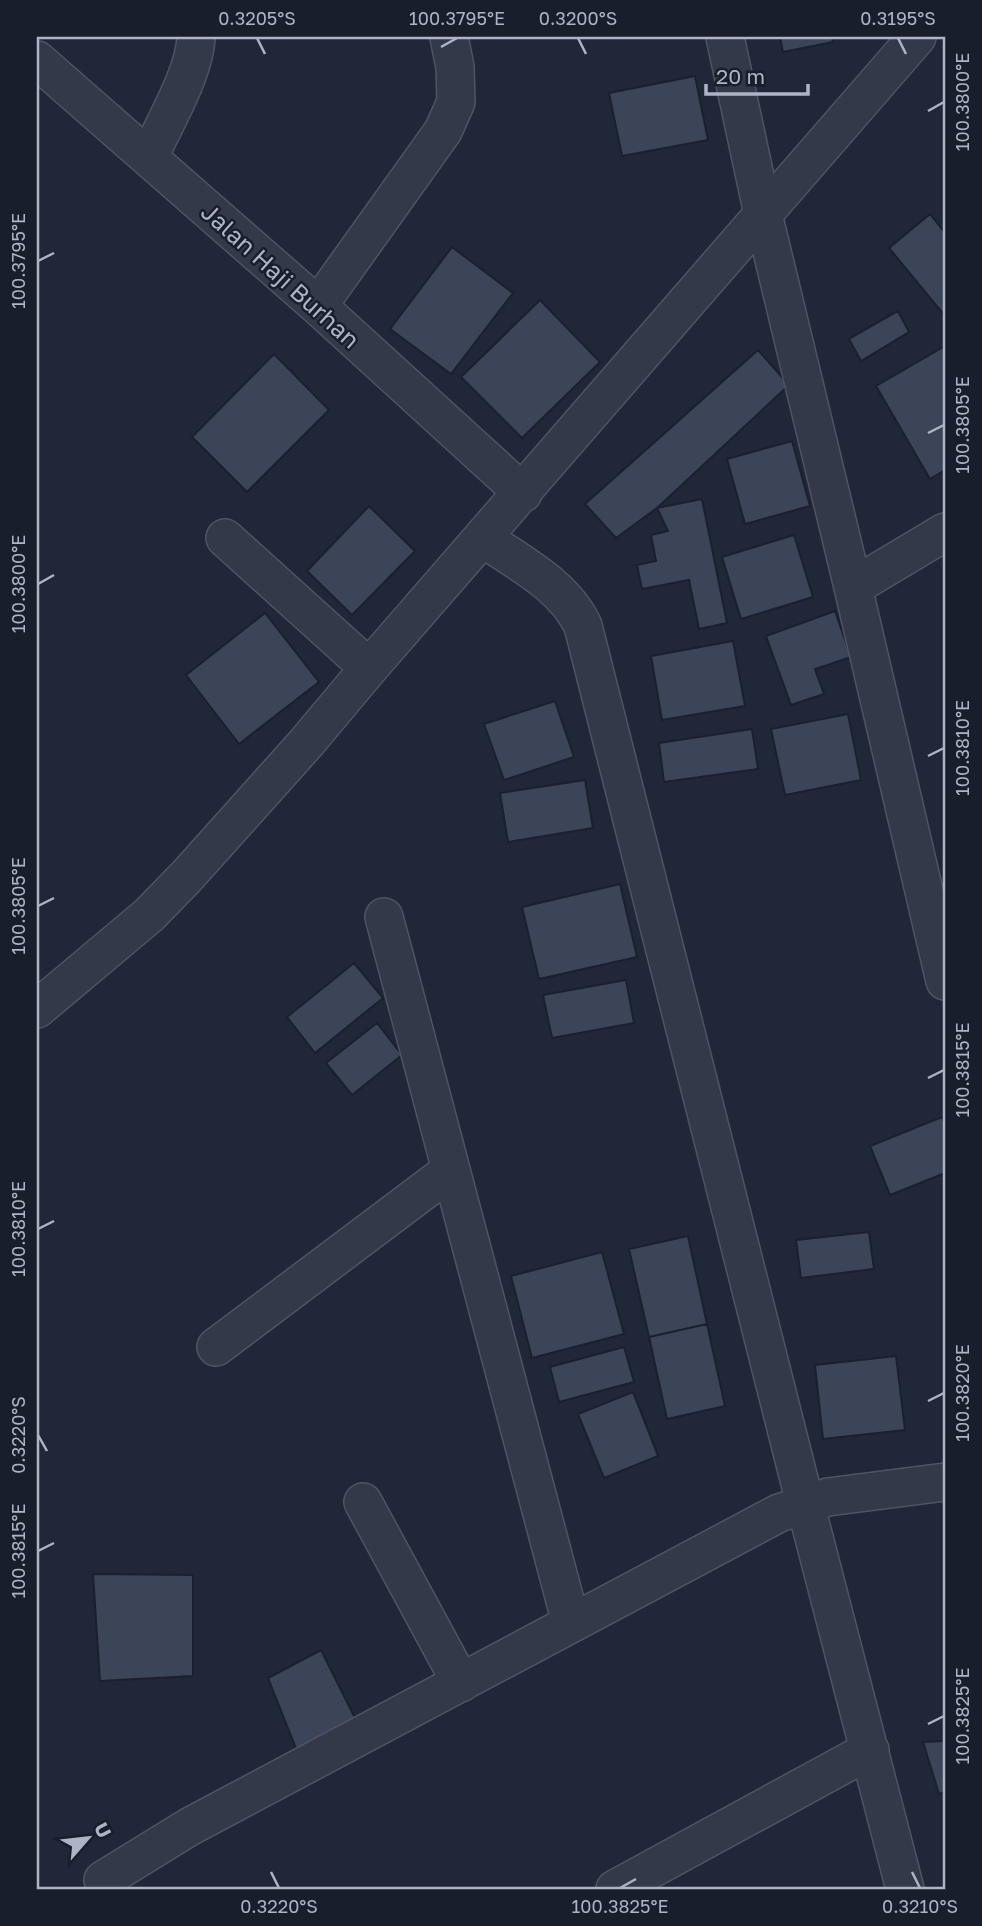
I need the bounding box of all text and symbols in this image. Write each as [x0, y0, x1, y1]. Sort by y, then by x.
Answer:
text: 0.3205°S [218, 7, 296, 29]
text: 100.3795°E [409, 7, 505, 29]
text: 0.3200°S [539, 7, 617, 29]
text: 0.3195°S [860, 7, 936, 29]
scale bar [706, 52, 807, 96]
text: 100.3800°E [951, 53, 973, 151]
text: 20 m [716, 63, 765, 89]
street label: Jalan Haji Burhan [196, 196, 366, 354]
text: 100.3795°E [7, 213, 29, 309]
text: 100.3805°E [951, 376, 973, 474]
text: 100.3800°E [7, 535, 29, 633]
text: 100.3810°E [951, 700, 973, 796]
text: 100.3805°E [7, 857, 29, 955]
text: 100.3815°E [951, 1022, 973, 1118]
text: 100.3810°E [7, 1181, 29, 1277]
text: 100.3820°E [951, 1344, 973, 1442]
text: 0.3220°S [7, 1396, 29, 1474]
text: 100.3815°E [7, 1503, 29, 1599]
text: 100.3825°E [951, 1668, 973, 1764]
north arrow [52, 1804, 122, 1874]
text: U [90, 1818, 117, 1841]
text: 0.3220°S [240, 1895, 318, 1917]
text: 100.3825°E [572, 1895, 668, 1917]
text: 0.3210°S [882, 1895, 958, 1917]

